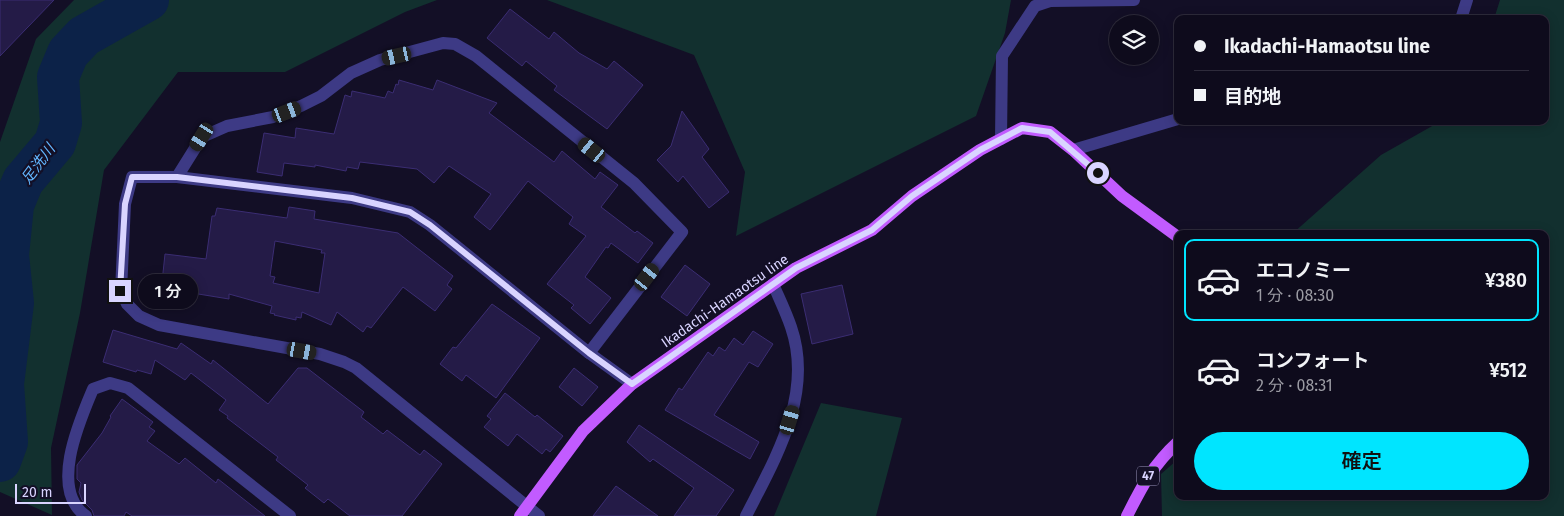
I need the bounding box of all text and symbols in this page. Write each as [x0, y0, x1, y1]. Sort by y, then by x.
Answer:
map controls [1109, 15, 1159, 65]
button: layers [1109, 15, 1159, 65]
text: Ikadachi-Hamaotsu line [1224, 35, 1430, 58]
car [380, 45, 413, 67]
text: 目的地 [1224, 85, 1281, 108]
car [270, 100, 303, 124]
car [187, 120, 216, 154]
car [575, 135, 608, 165]
water label: 足洗川 [17, 139, 60, 187]
route start [1087, 162, 1109, 184]
street label: Ikadachi-Hamaotsu line [658, 251, 792, 351]
icon: car [1196, 258, 1241, 303]
text: エコノミー [1256, 259, 1351, 282]
car [631, 261, 662, 293]
text: ¥380 [1485, 269, 1527, 292]
callout: 1 分 [138, 274, 198, 308]
route end [109, 280, 131, 302]
text: 1 分 [154, 282, 182, 301]
text: 1 分 · 08:30 [1256, 286, 1334, 305]
car [285, 341, 318, 361]
icon: car [1196, 348, 1241, 393]
text: コンフォート [1256, 349, 1369, 372]
text: ¥512 [1489, 359, 1527, 382]
text: 2 分 · 08:31 [1256, 376, 1333, 395]
car [778, 403, 801, 437]
button: 確定 [1194, 432, 1529, 490]
road number: 47 [1137, 466, 1159, 486]
scale bar [15, 481, 86, 504]
text: 20 m [22, 484, 52, 501]

